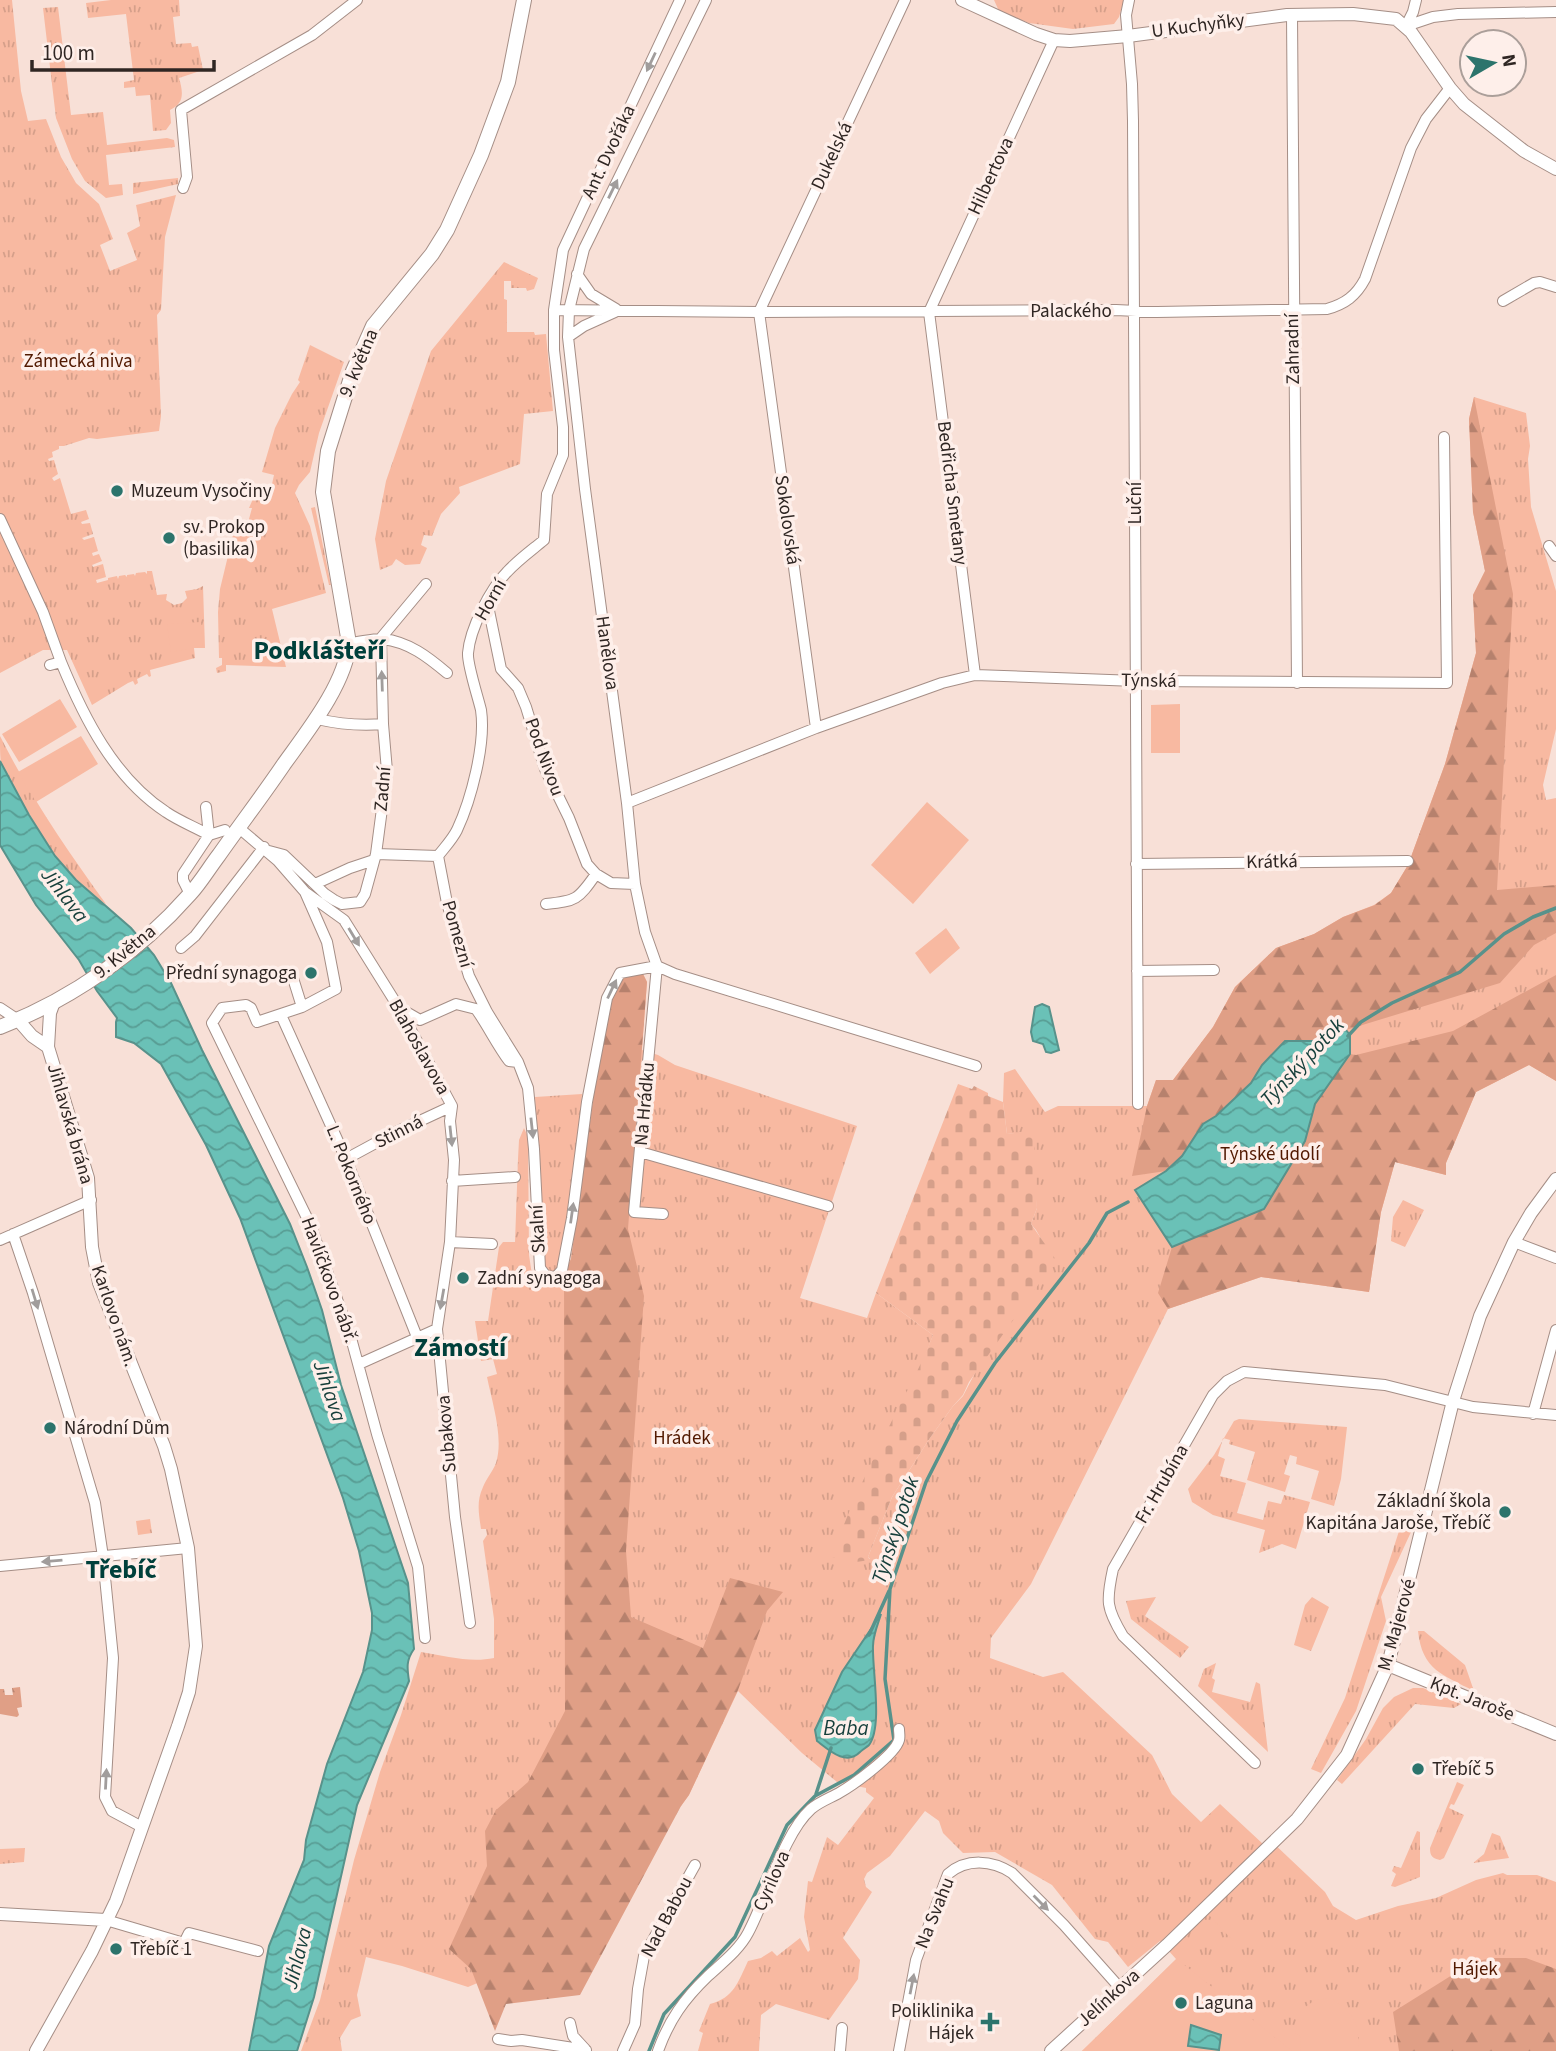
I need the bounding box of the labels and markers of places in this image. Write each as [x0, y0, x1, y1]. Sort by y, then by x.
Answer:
place label: Muzeum Vysočiny [131, 478, 272, 505]
marker: Muzeum Vysočiny [109, 483, 125, 499]
place label: sv. Prokop (basilika) [183, 514, 265, 563]
marker: sv. Prokop (basilika) [161, 530, 177, 546]
place label: Přední synagoga [166, 960, 297, 987]
marker: Přední synagoga [303, 965, 319, 981]
place label: Zadní synagoga [477, 1265, 601, 1292]
marker: Zadní synagoga [455, 1270, 471, 1286]
place label: Národní Dům [64, 1415, 170, 1442]
marker: Národní Dům [42, 1420, 58, 1436]
place label: Základní škola Kapitána Jaroše, Třebíč [1306, 1488, 1491, 1537]
marker: Základní škola Kapitána Jaroše, Třebíč [1497, 1504, 1513, 1520]
place label: Třebíč 5 [1432, 1756, 1494, 1783]
marker: Třebíč 5 [1410, 1761, 1426, 1777]
place label: Třebíč 1 [130, 1936, 192, 1963]
marker: Třebíč 1 [108, 1941, 124, 1957]
place label: Laguna [1195, 1990, 1254, 2017]
marker: Laguna [1173, 1995, 1189, 2011]
place label: Poliklinika Hájek [891, 1998, 975, 2047]
marker: Poliklinika Hájek [980, 2012, 1000, 2032]

